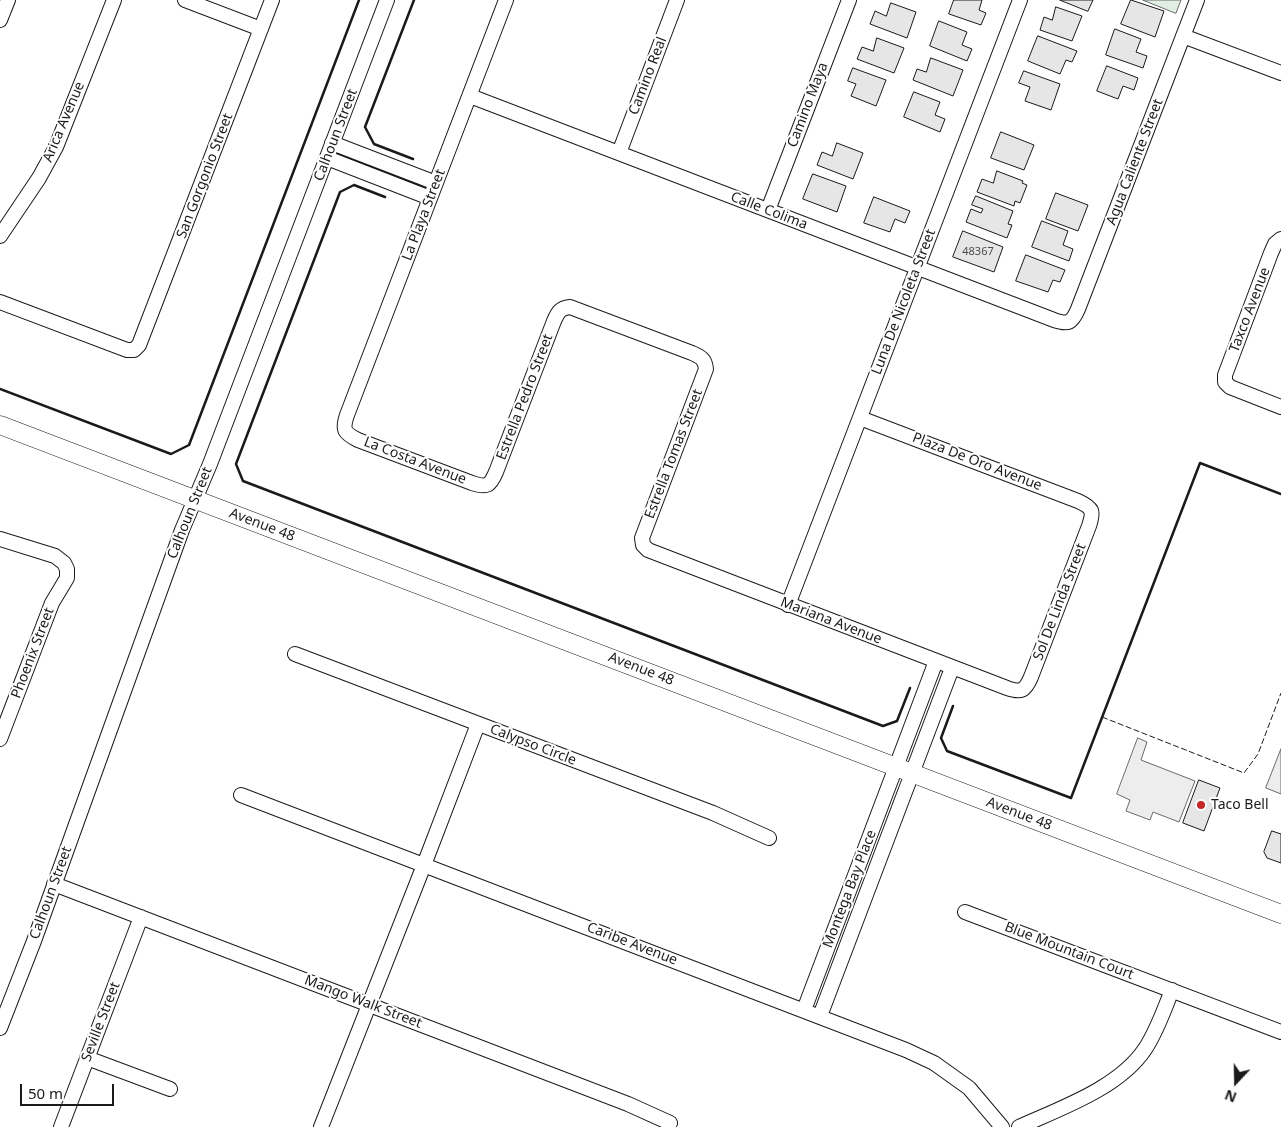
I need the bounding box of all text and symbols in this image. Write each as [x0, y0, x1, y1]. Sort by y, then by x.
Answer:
street label: Camino Real [625, 35, 671, 117]
street label: Camino Maya [784, 60, 832, 150]
street label: Arica Avenue [40, 79, 88, 165]
street label: Calhoun Street [311, 86, 361, 184]
street label: Agua Caliente Street [1103, 97, 1167, 227]
street label: San Gorgonio Street [173, 111, 237, 241]
street label: La Playa Street [399, 167, 449, 263]
street label: Calle Colima [728, 189, 810, 233]
street label: Luna De Nicoleta Street [868, 227, 940, 377]
house number: 48367 [962, 245, 994, 259]
street label: Taxco Avenue [1226, 265, 1274, 355]
street label: Estrella Pedro Street [493, 332, 557, 462]
street label: Estrella Tomas Street [642, 387, 706, 521]
street label: Plaza De Oro Avenue [910, 430, 1044, 494]
street label: La Costa Avenue [361, 434, 469, 488]
street label: Calhoun Street [164, 465, 216, 561]
street label: Avenue 48 [227, 505, 297, 545]
street label: Sol De Linda Street [1030, 541, 1090, 663]
street label: Mariana Avenue [778, 594, 884, 648]
street label: Phoenix Street [8, 605, 58, 701]
street label: Avenue 48 [606, 649, 676, 689]
street label: Calypso Circle [487, 721, 579, 769]
street label: Avenue 48 [984, 794, 1054, 834]
place label: Taco Bell [1211, 797, 1269, 813]
marker: Taco Bell [1195, 799, 1207, 811]
street label: Montega Bay Place [820, 828, 880, 950]
street label: Calhoun Street [26, 844, 76, 942]
street label: Caribe Avenue [584, 919, 680, 969]
street label: Blue Mountain Court [1002, 919, 1136, 983]
street label: Mango Walk Street [302, 972, 424, 1032]
street label: Seville Street [78, 980, 124, 1064]
north arrow [1211, 1057, 1261, 1107]
scale bar [22, 1074, 116, 1106]
text: 50 m [28, 1083, 63, 1103]
text: N [1222, 1086, 1239, 1107]

